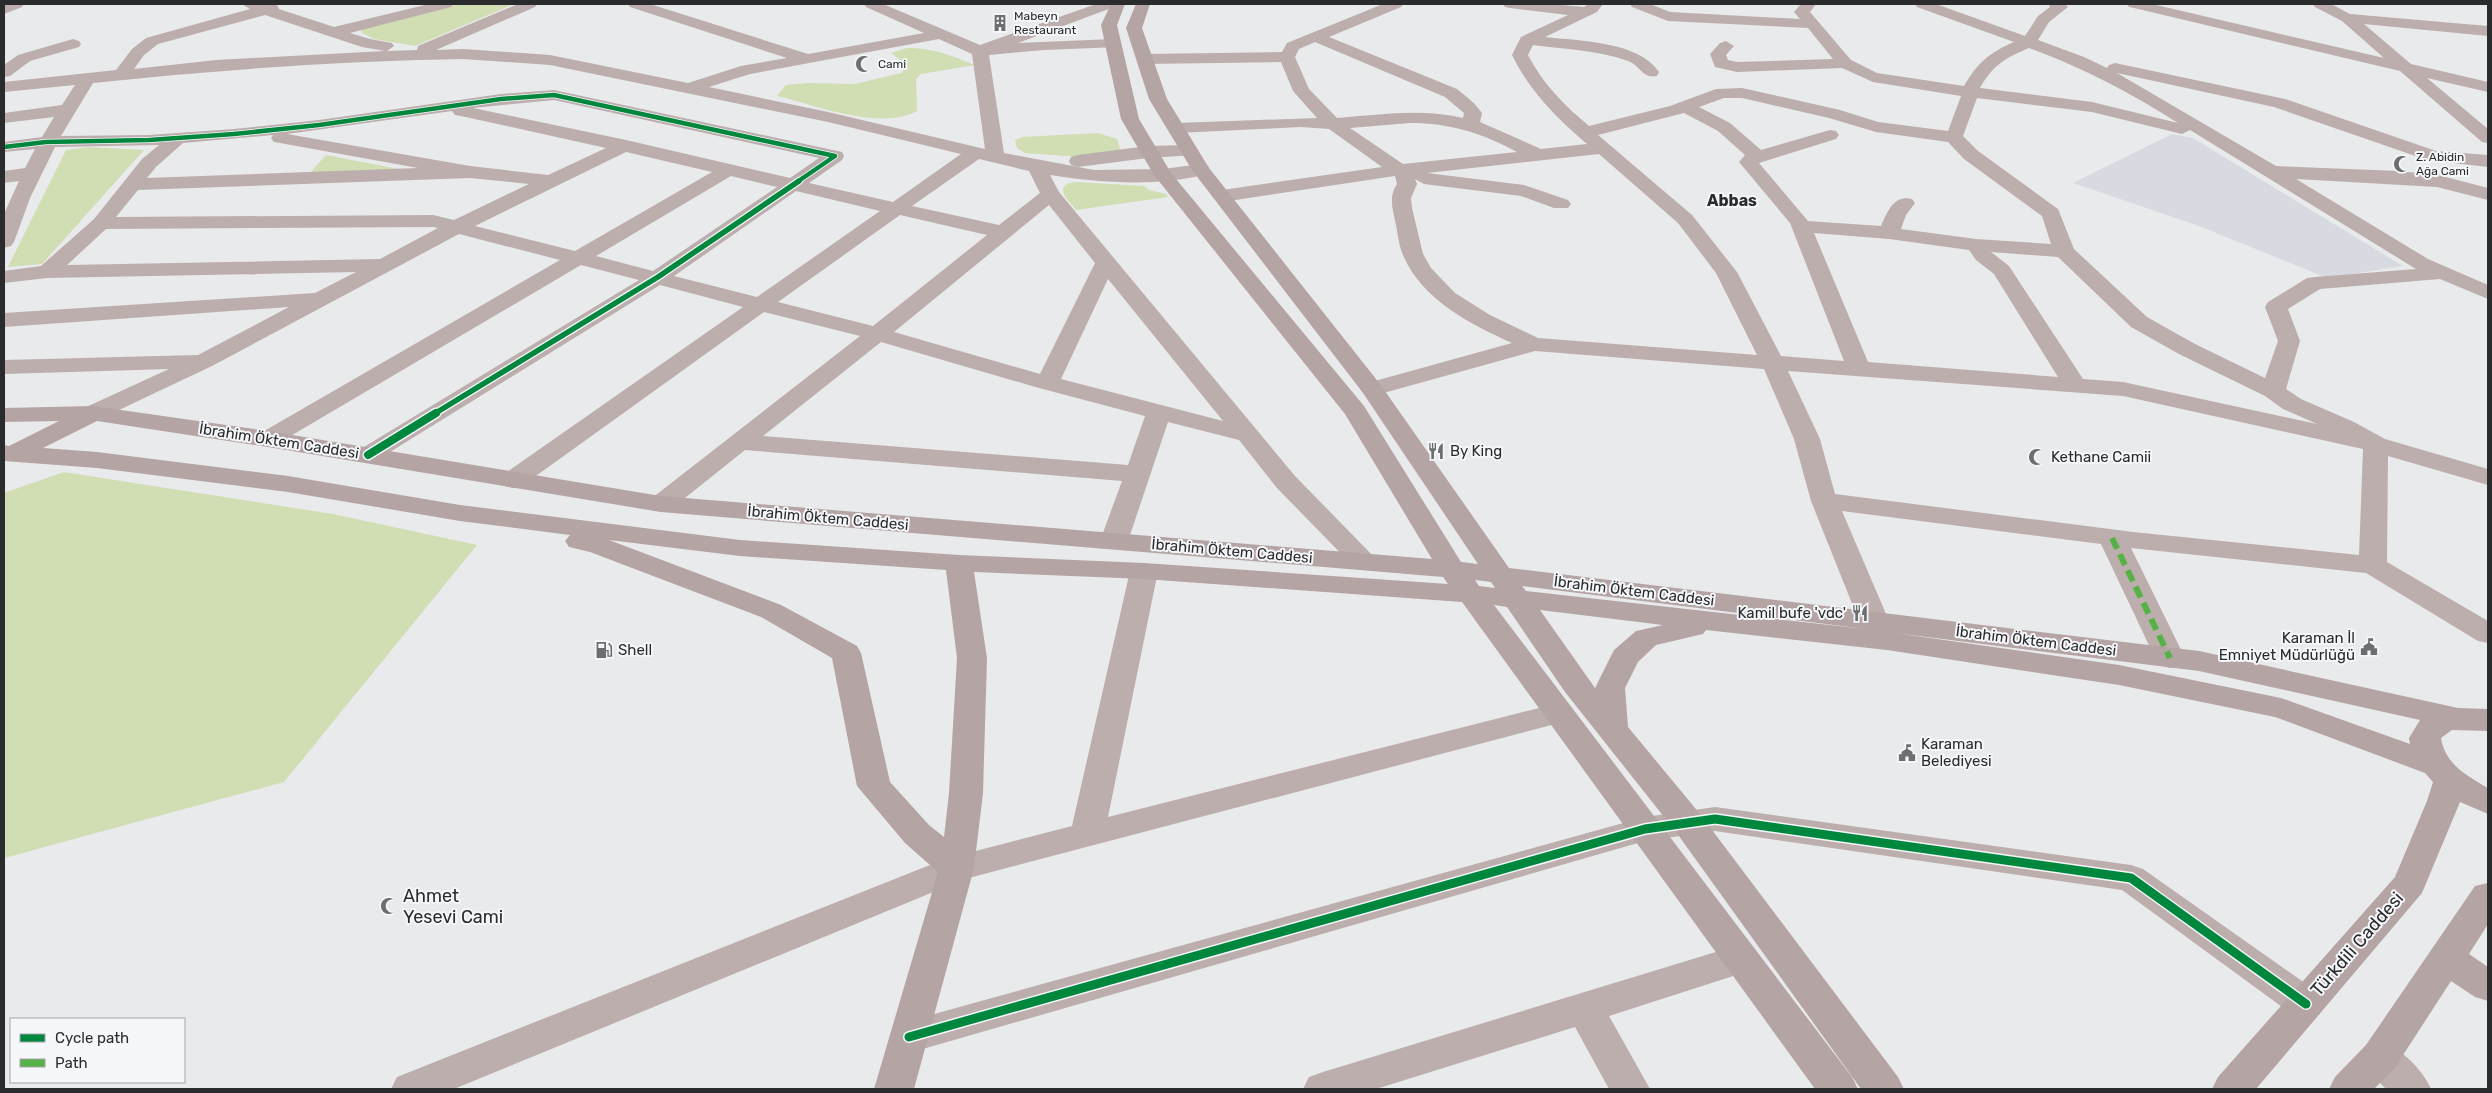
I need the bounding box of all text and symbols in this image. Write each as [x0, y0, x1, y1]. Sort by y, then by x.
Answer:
place label: Mabeyn Restaurant [1014, 9, 1076, 37]
building icon: Mabeyn Restaurant [990, 13, 1010, 33]
mosque icon: Cami [854, 54, 874, 74]
place label: Cami [878, 57, 906, 71]
place label: Z. Abidin Ağa Cami [2416, 150, 2469, 178]
mosque icon: Z. Abidin Ağa Cami [2392, 154, 2412, 174]
district label: Abbas [1707, 191, 1757, 210]
street label: İbrahim Öktem Caddesi [198, 419, 360, 463]
restaurant icon: By King [1426, 441, 1446, 461]
place label: By King [1450, 442, 1502, 460]
mosque icon: Kethane Camii [2027, 447, 2047, 467]
place label: Kethane Camii [2051, 448, 2151, 466]
street label: İbrahim Öktem Caddesi [747, 502, 909, 534]
street label: İbrahim Öktem Caddesi [1151, 535, 1313, 567]
street label: İbrahim Öktem Caddesi [1553, 572, 1715, 610]
restaurant icon: Kamil bufe 'vdc' [1850, 603, 1870, 623]
place label: Kamil bufe 'vdc' [1737, 604, 1846, 622]
street label: İbrahim Öktem Caddesi [1955, 622, 2117, 660]
place label: Karaman İl Emniyet Müdürlüğü [2219, 629, 2355, 664]
public building icon: Karaman İl Emniyet Müdürlüğü [2359, 637, 2379, 657]
fuel station icon: Shell [594, 640, 614, 660]
place label: Shell [618, 641, 652, 659]
place label: Karaman Belediyesi [1921, 735, 1992, 770]
public building icon: Karaman Belediyesi [1897, 743, 1917, 763]
place label: Ahmet Yesevi Cami [403, 885, 503, 928]
street label: Türkdili Caddesi [2306, 887, 2408, 1001]
mosque icon: Ahmet Yesevi Cami [379, 896, 399, 916]
legend [10, 1018, 185, 1083]
text: Cycle path [55, 1029, 129, 1047]
text: Path [55, 1054, 88, 1072]

